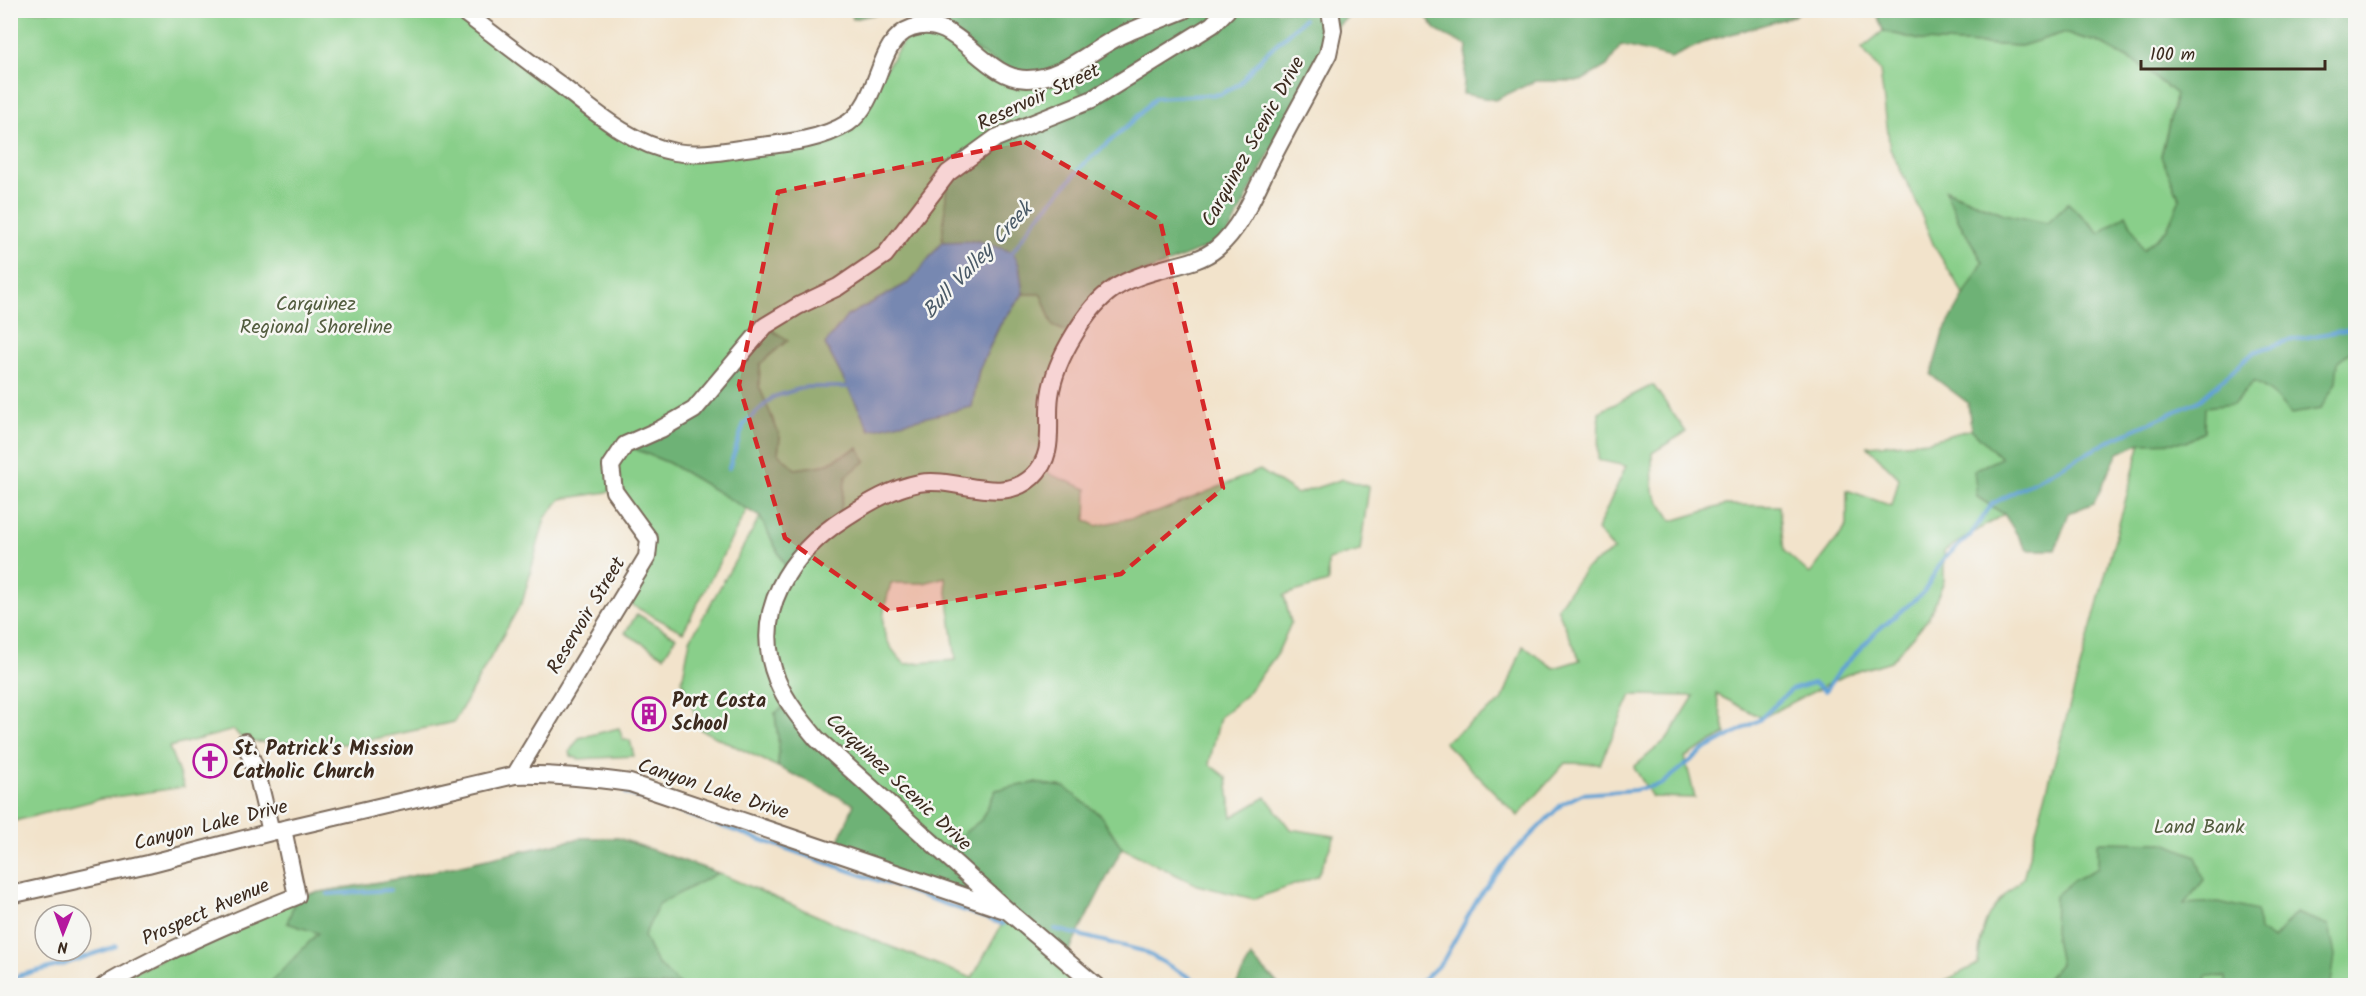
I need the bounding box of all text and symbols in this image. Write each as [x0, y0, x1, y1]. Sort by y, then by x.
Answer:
scale bar [2141, 33, 2326, 71]
text: 100 m [2150, 41, 2195, 70]
street label: Carquinez Scenic Drive [1194, 51, 1314, 233]
street label: Reservoir Street [972, 55, 1106, 140]
water label: Bull Valley Creek [915, 193, 1043, 327]
park label: Carquinez Regional Shoreline [240, 289, 392, 344]
street label: Reservoir Street [539, 551, 635, 681]
place label: Port Costa School [672, 686, 766, 741]
building icon: Port Costa School [631, 696, 667, 732]
street label: Carquinez Scenic Drive [817, 706, 979, 860]
place label: St. Patrick's Mission Catholic Church [233, 734, 414, 789]
church icon: St. Patrick's Mission Catholic Church [192, 743, 228, 779]
street label: Canyon Lake Drive [633, 750, 793, 830]
street label: Canyon Lake Drive [131, 791, 291, 861]
park label: Land Bank [2153, 812, 2245, 844]
street label: Prospect Avenue [137, 870, 275, 956]
north arrow [33, 903, 93, 963]
text: N [57, 934, 68, 959]

